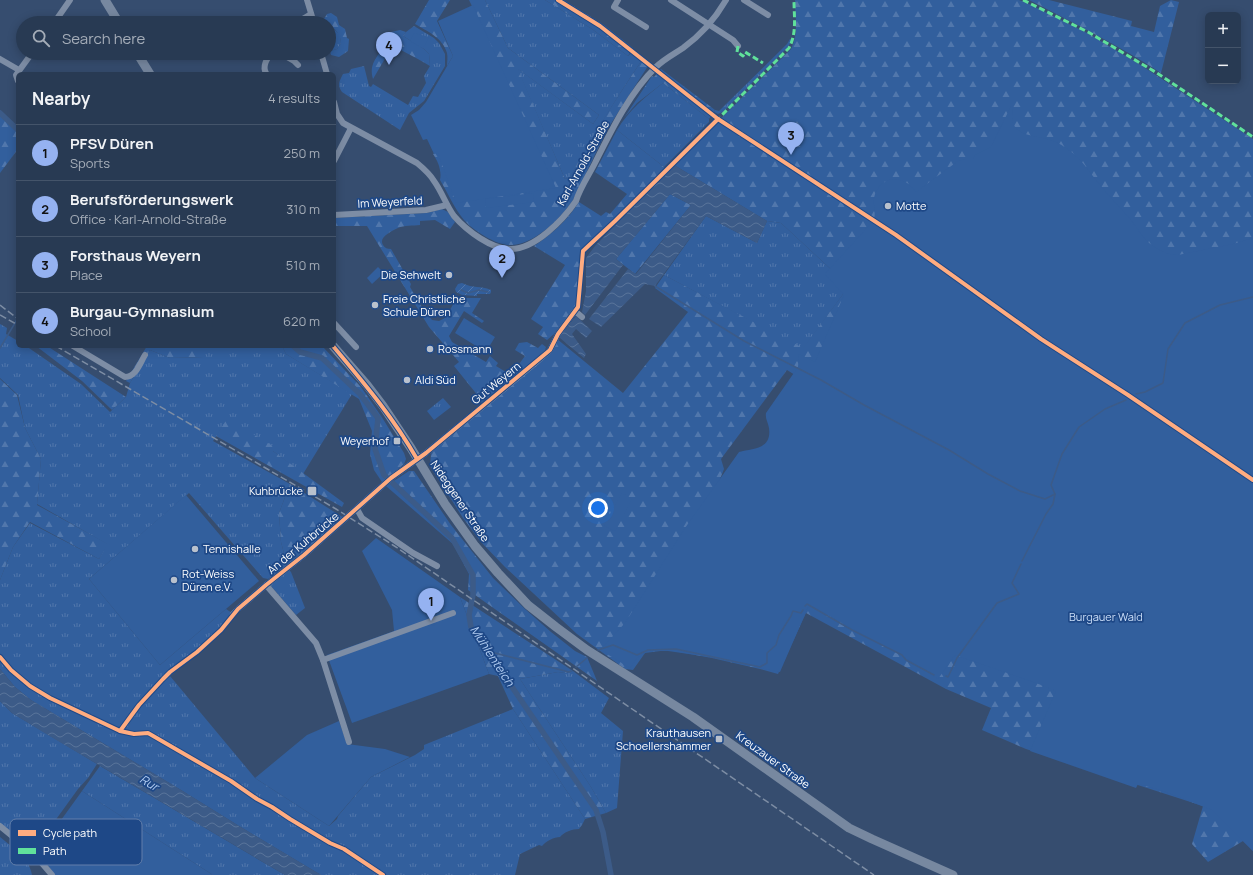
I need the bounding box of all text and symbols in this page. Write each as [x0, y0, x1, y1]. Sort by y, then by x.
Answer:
map controls [1205, 12, 1241, 84]
button: + [1205, 12, 1241, 48]
search box [16, 16, 336, 60]
icon: search [30, 27, 52, 49]
text: Search here [62, 28, 145, 49]
pin: 4 [376, 32, 402, 65]
button: − [1205, 48, 1241, 84]
text: Nearby [32, 87, 90, 110]
text: 4 results [268, 89, 320, 107]
street label: Karl-Arnold-Straße [553, 117, 612, 208]
pin: 3 [778, 122, 804, 155]
text: PFSV Düren [70, 133, 154, 154]
text: 1 [42, 144, 48, 162]
text: 250 m [284, 144, 320, 162]
text: Sports [70, 154, 110, 172]
text: Berufsförderungswerk [70, 189, 233, 210]
street label: Im Weyerfeld [357, 192, 423, 211]
place label: Motte [896, 198, 927, 213]
text: 2 [41, 200, 49, 218]
text: 310 m [286, 200, 320, 218]
marker: Motte [883, 201, 893, 211]
text: Office · Karl-Arnold-Straße [70, 210, 227, 228]
text: Forsthaus Weyern [70, 245, 201, 266]
pin: 2 [489, 245, 515, 278]
text: 3 [41, 256, 49, 274]
text: 510 m [286, 256, 320, 274]
text: Place [70, 266, 103, 284]
place label: Die Sehwelt [381, 267, 441, 282]
marker: Die Sehwelt [444, 270, 454, 280]
place label: Freie Christliche Schule Düren [383, 291, 466, 319]
marker: Freie Christliche Schule Düren [370, 300, 380, 310]
text: Burgau-Gymnasium [70, 301, 214, 322]
text: 4 [41, 312, 49, 330]
text: 620 m [283, 312, 320, 330]
text: School [70, 322, 111, 340]
place label: Rossmann [438, 341, 491, 356]
marker: Rossmann [425, 344, 435, 354]
street label: Gut Weyern [468, 358, 523, 407]
place label: Aldi Süd [415, 372, 456, 387]
marker: Aldi Süd [402, 375, 412, 385]
place label: Weyerhof [340, 433, 389, 448]
marker: Weyerhof [392, 436, 402, 446]
street label: Nideggener Straße [427, 457, 494, 545]
place label: Kuhbrücke [249, 483, 304, 498]
marker: Kuhbrücke [306, 485, 318, 497]
your location [588, 498, 608, 518]
street label: An der Kuhbrücke [264, 508, 342, 577]
place label: Tennishalle [203, 541, 261, 556]
marker: Tennishalle [190, 544, 200, 554]
place label: Rot-Weiss Düren e.V. [182, 566, 234, 594]
marker: Rot-Weiss Düren e.V. [169, 575, 179, 585]
pin: 1 [418, 588, 444, 621]
park label: Burgauer Wald [1069, 609, 1143, 624]
water label: Mühlenteich [466, 622, 519, 690]
place label: Krauthausen Schoellershammer [616, 725, 711, 753]
street label: Kreuzauer Straße [733, 728, 814, 792]
marker: Krauthausen Schoellershammer [714, 734, 724, 744]
water label: Rur [137, 770, 163, 796]
legend [10, 819, 142, 865]
text: Cycle path [43, 825, 97, 840]
text: Path [43, 843, 66, 858]

